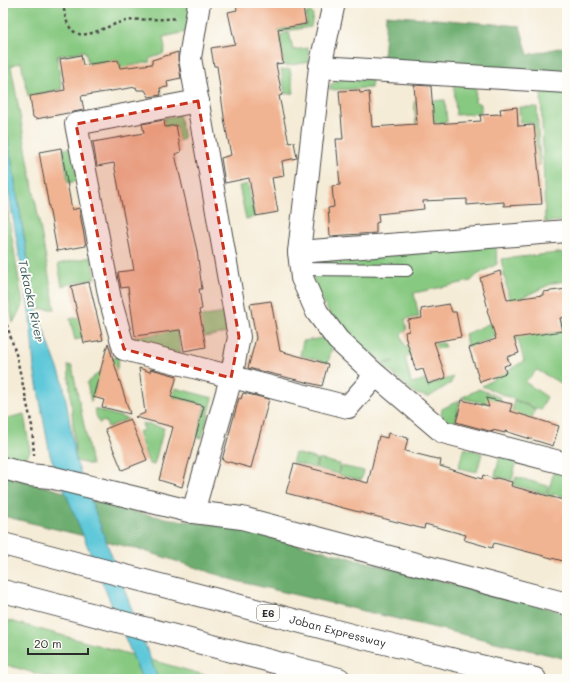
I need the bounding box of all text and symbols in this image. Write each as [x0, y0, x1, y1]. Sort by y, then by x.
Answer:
water label: Takaoka River [15, 258, 49, 344]
road number: E6 [257, 605, 279, 621]
street label: Joban Expressway [288, 611, 388, 650]
scale bar [28, 630, 88, 656]
text: 20 m [34, 635, 62, 651]

